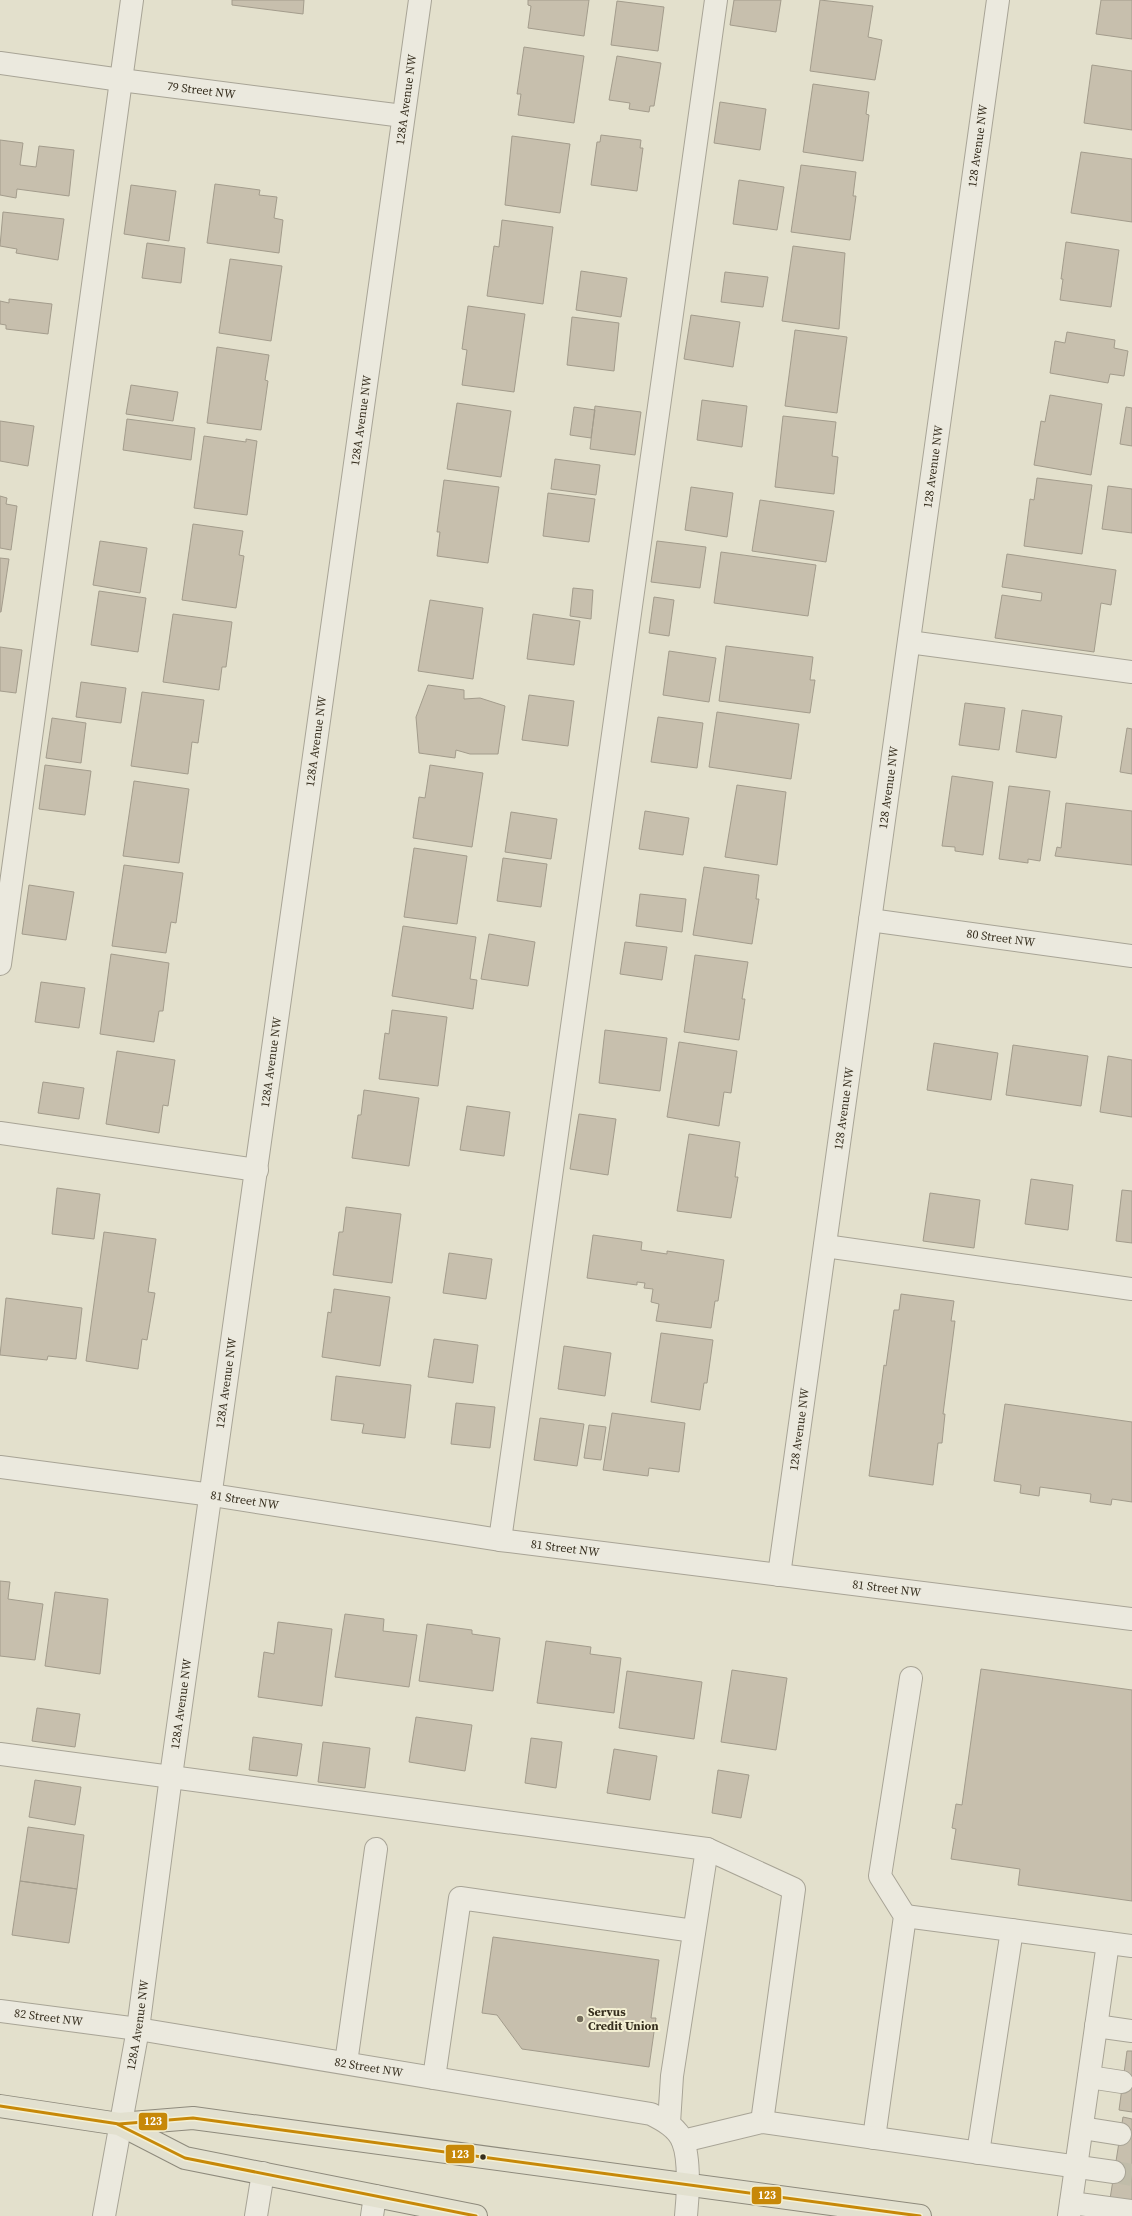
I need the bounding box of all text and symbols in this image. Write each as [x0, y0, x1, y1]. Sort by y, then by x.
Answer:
street label: 128A Avenue NW [392, 53, 420, 146]
street label: 79 Street NW [166, 78, 237, 103]
street label: 128 Avenue NW [964, 103, 991, 188]
street label: 128A Avenue NW [347, 374, 375, 467]
street label: 128 Avenue NW [919, 424, 947, 509]
street label: 128A Avenue NW [302, 695, 330, 788]
street label: 128 Avenue NW [875, 745, 902, 830]
street label: 80 Street NW [965, 925, 1037, 951]
street label: 128A Avenue NW [257, 1015, 285, 1109]
street label: 128 Avenue NW [830, 1066, 858, 1151]
street label: 128A Avenue NW [212, 1336, 240, 1429]
street label: 128 Avenue NW [786, 1387, 813, 1472]
street label: 81 Street NW [209, 1487, 281, 1513]
street label: 81 Street NW [530, 1536, 601, 1560]
street label: 81 Street NW [851, 1576, 922, 1601]
street label: 128A Avenue NW [167, 1657, 195, 1750]
street label: 128A Avenue NW [123, 1978, 152, 2072]
place label: Servus Credit Union [588, 2004, 659, 2034]
street label: 82 Street NW [13, 2005, 84, 2030]
marker: Servus Credit Union [575, 2014, 585, 2024]
street label: 82 Street NW [333, 2054, 405, 2081]
line badge: 123 [138, 2112, 168, 2131]
text: 123 [144, 2114, 162, 2129]
line badge: 123 [445, 2144, 475, 2164]
text: 123 [451, 2147, 469, 2162]
unlabelled marker [478, 2152, 488, 2162]
line badge: 123 [751, 2186, 782, 2205]
text: 123 [758, 2188, 776, 2203]

